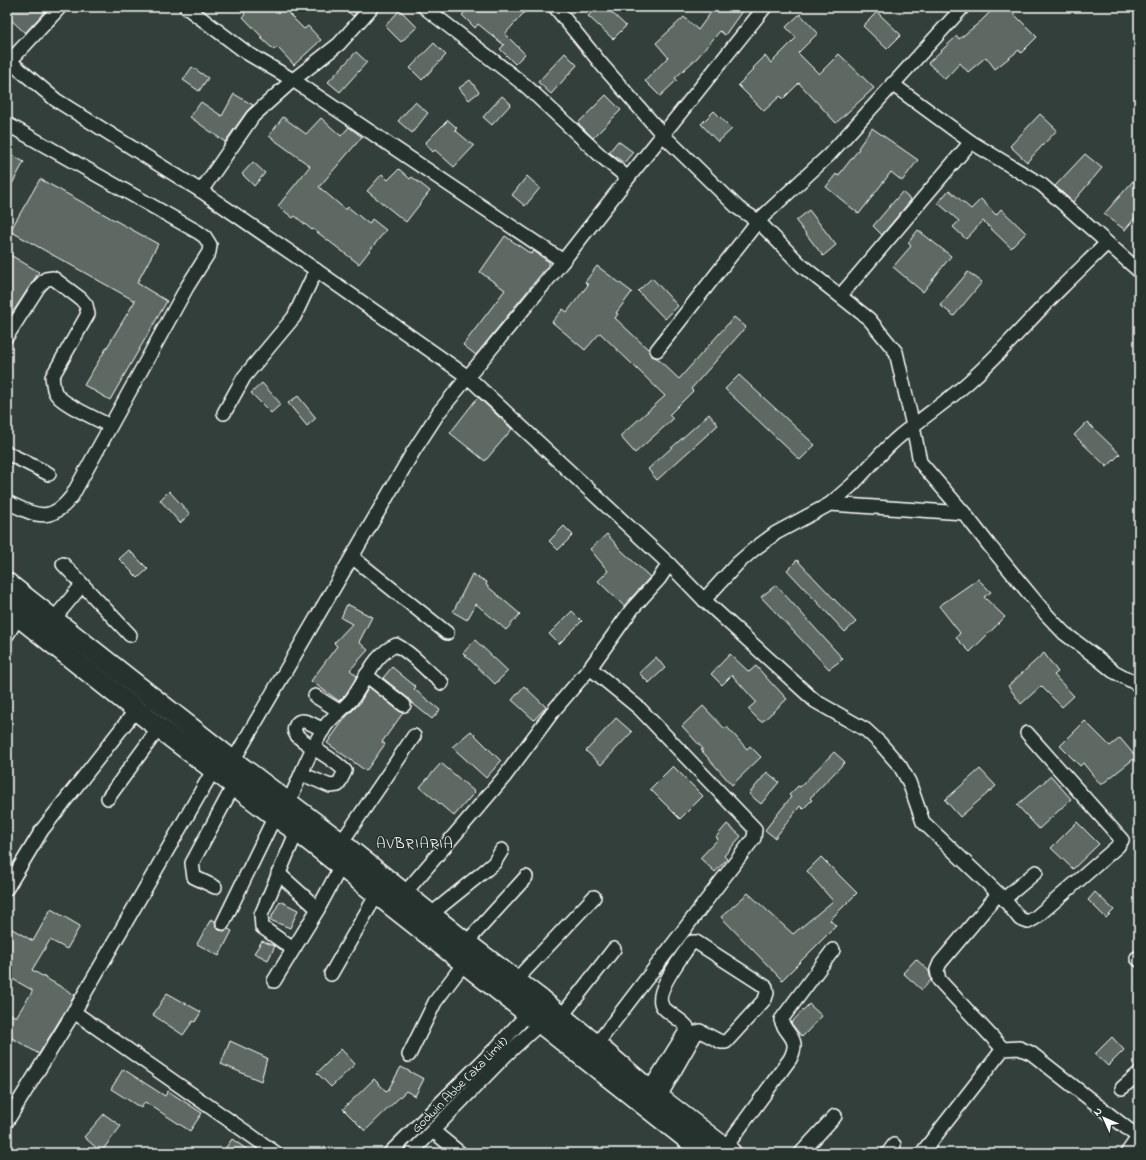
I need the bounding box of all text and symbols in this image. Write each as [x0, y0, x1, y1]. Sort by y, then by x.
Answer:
district label: AVBRIARIA [376, 833, 454, 855]
street label: Godwin Abbe (aka Limit) [408, 1032, 513, 1138]
north arrow [1084, 1098, 1124, 1138]
text: N [1089, 1103, 1106, 1120]

